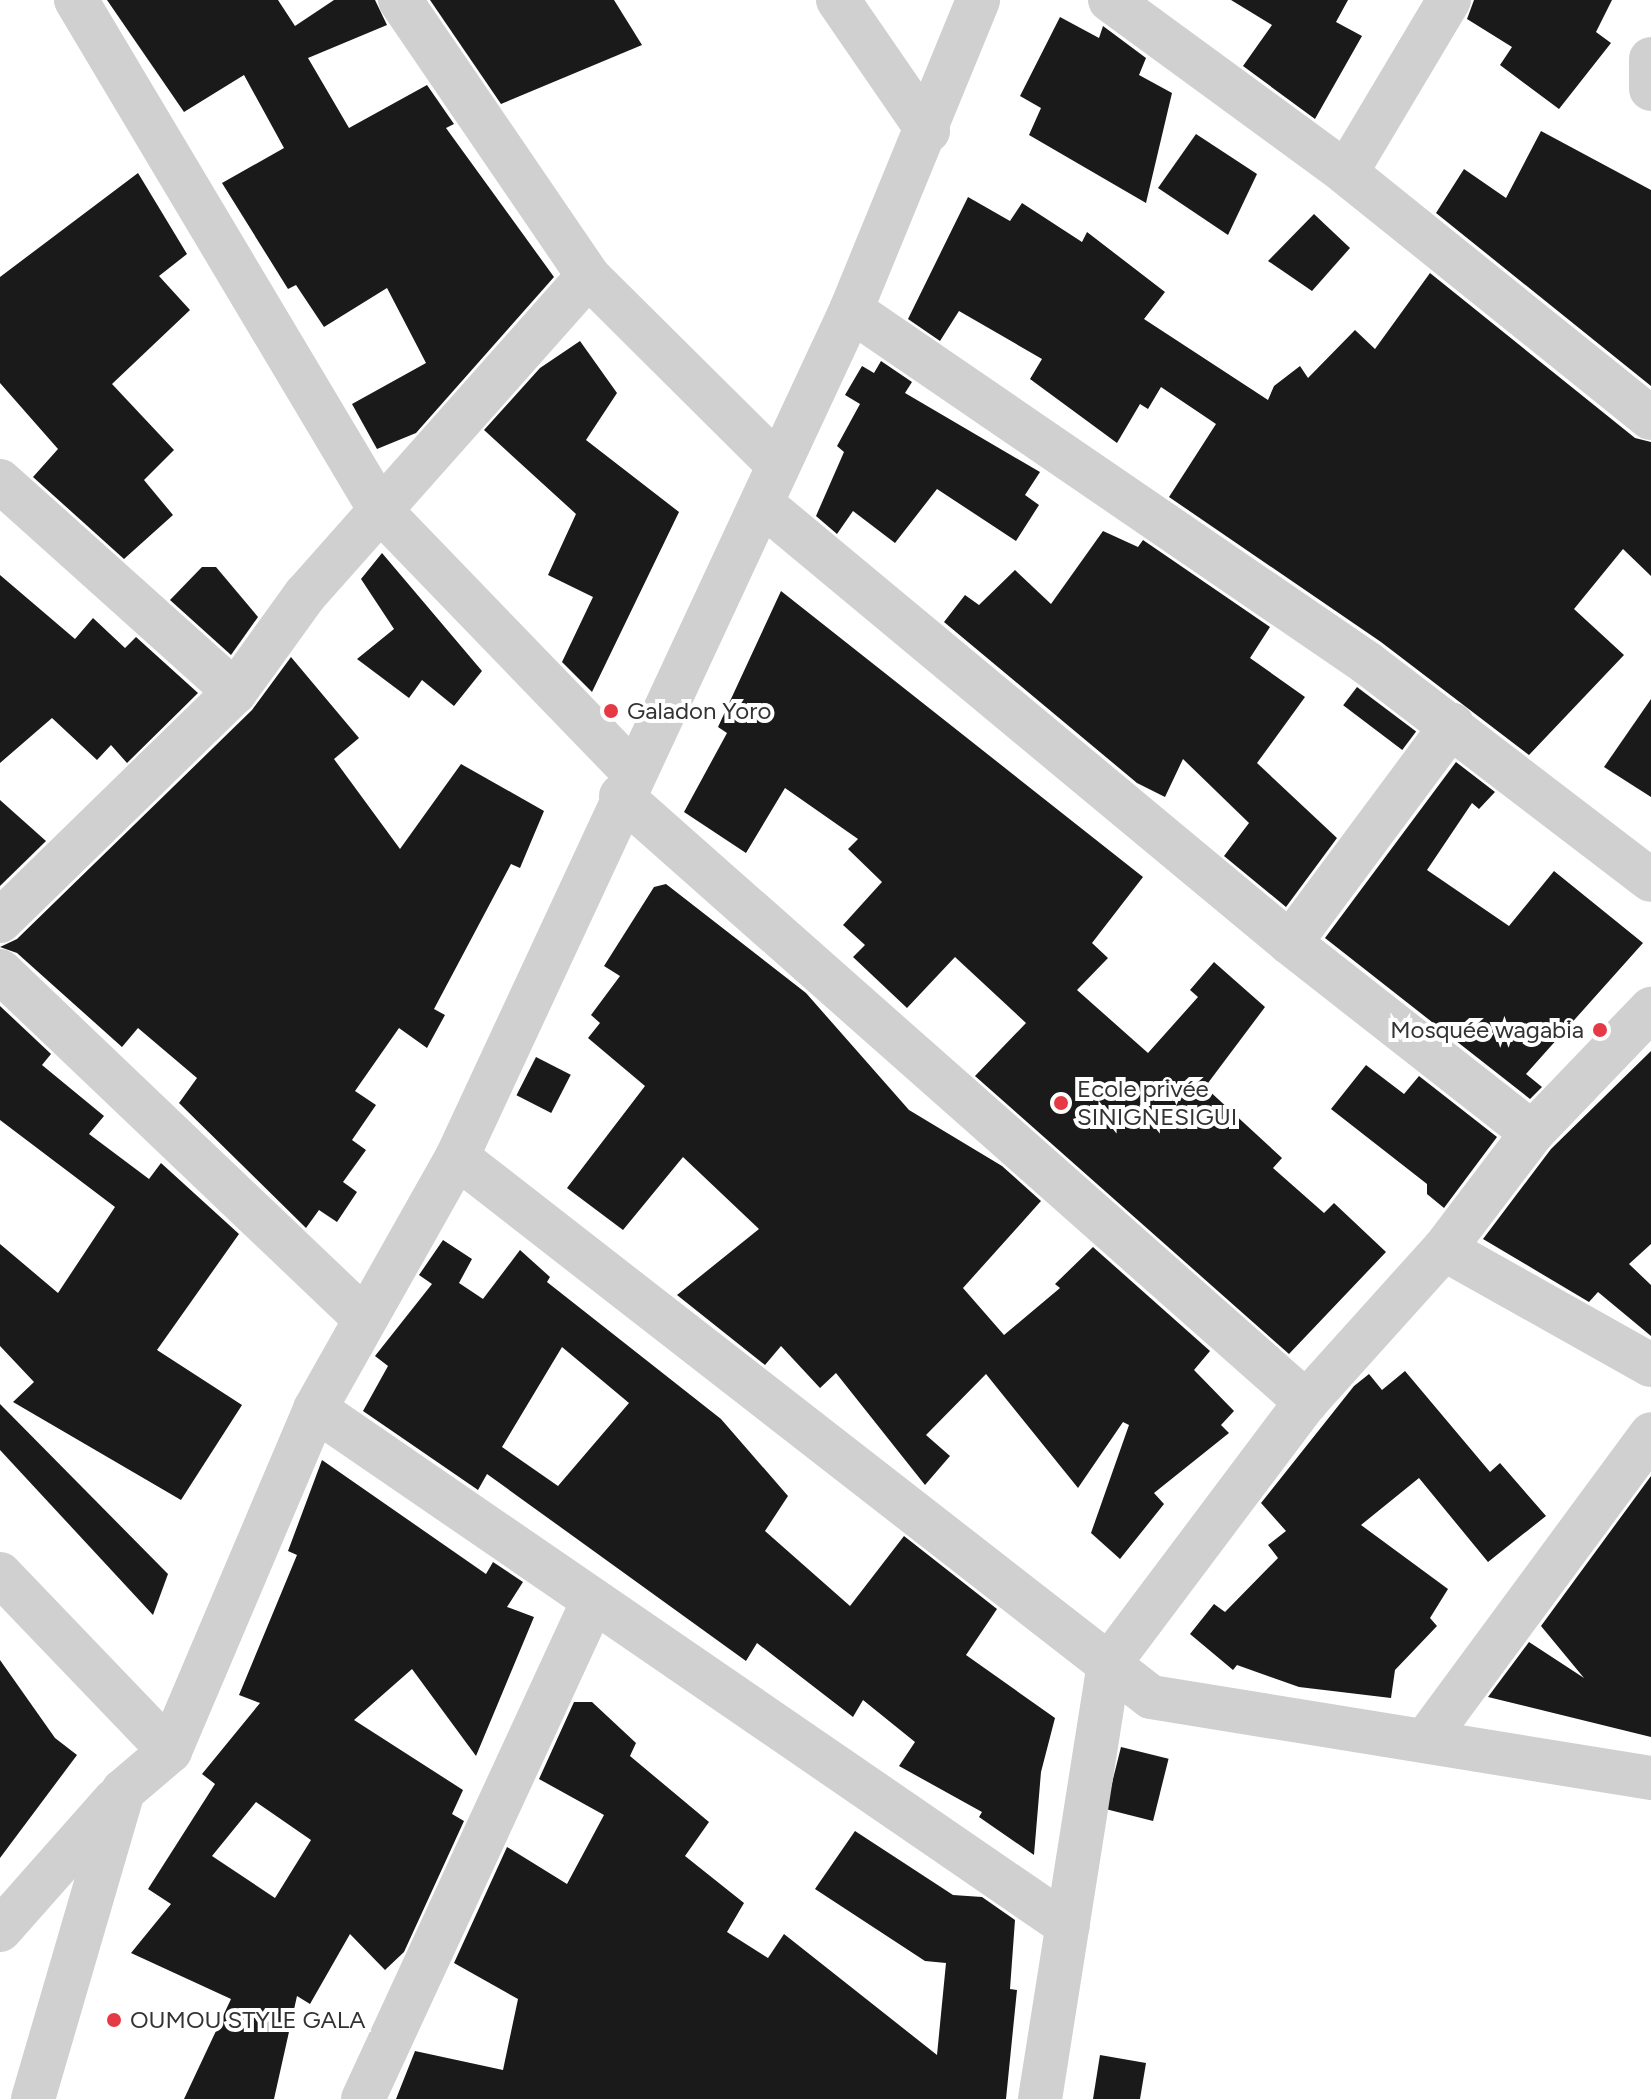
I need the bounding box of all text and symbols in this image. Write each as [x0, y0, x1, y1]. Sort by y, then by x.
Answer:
place label: Galadon Yoro [627, 697, 771, 725]
marker: Galadon Yoro [602, 702, 620, 720]
place label: Mosquée wagabia [1390, 1016, 1584, 1044]
marker: Mosquée wagabia [1591, 1021, 1609, 1039]
place label: Ecole privée SINIGNESIGUI [1077, 1075, 1237, 1131]
marker: Ecole privée SINIGNESIGUI [1052, 1094, 1070, 1112]
place label: OUMOU STYLE GALA [130, 2006, 366, 2034]
marker: OUMOU STYLE GALA [105, 2011, 123, 2029]

